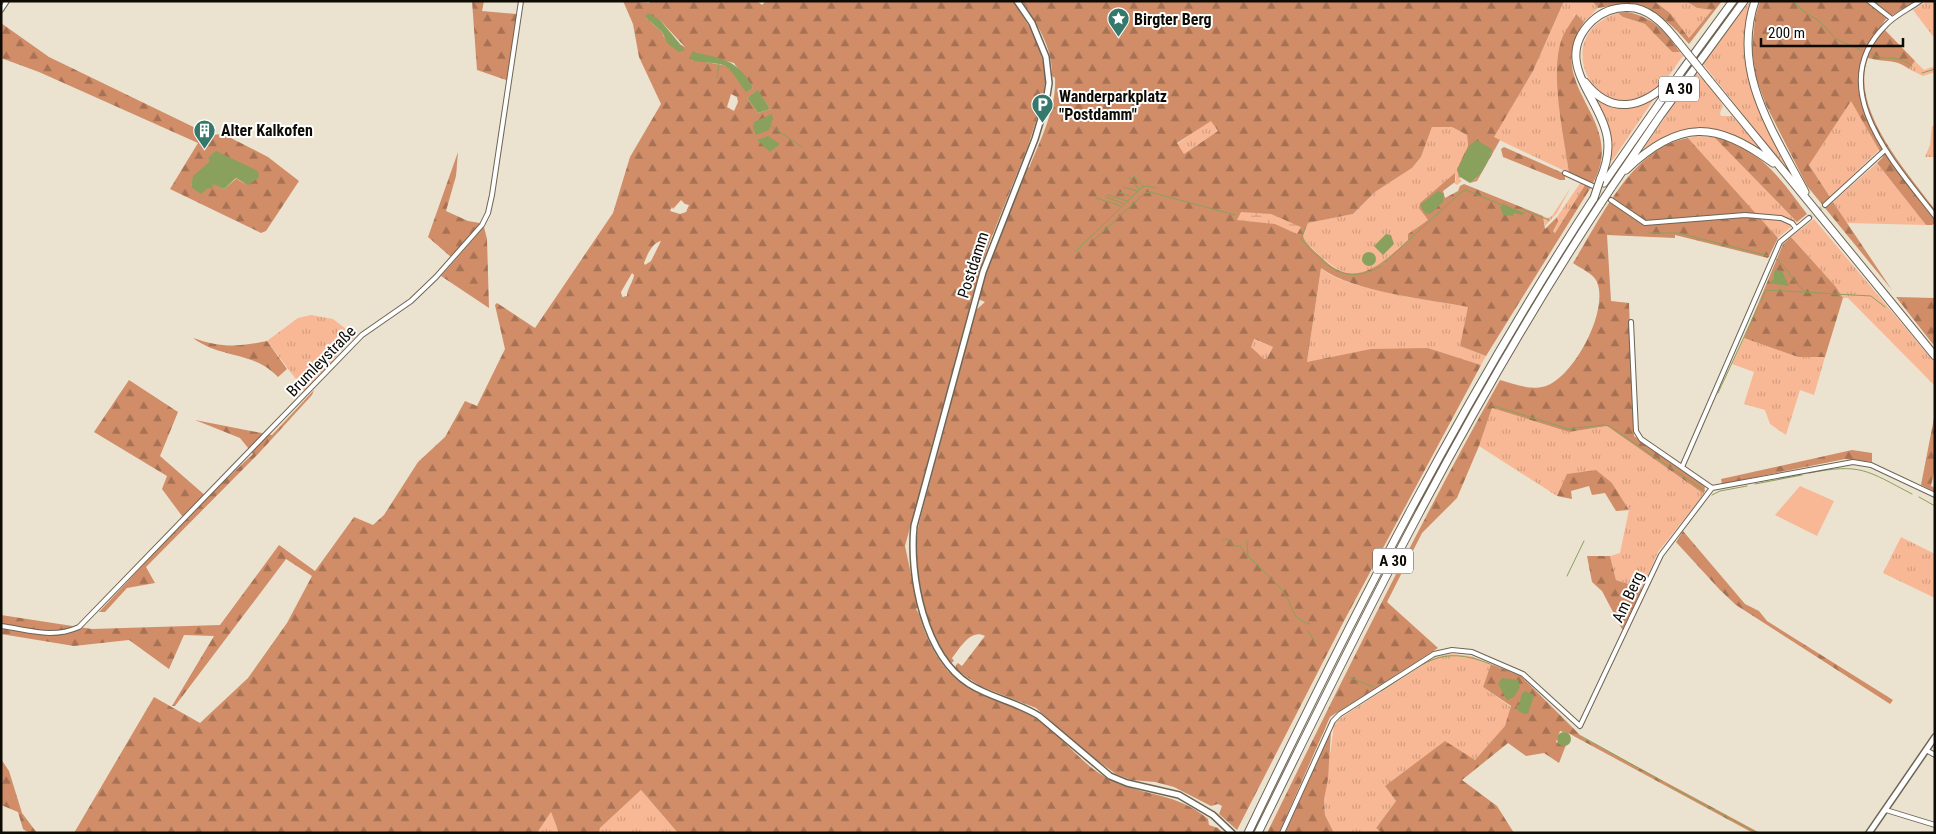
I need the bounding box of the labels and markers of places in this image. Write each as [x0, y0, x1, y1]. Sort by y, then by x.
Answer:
place icon: Birgter Berg [1106, 7, 1130, 38]
place label: Birgter Berg [1134, 10, 1212, 29]
place label: Wanderparkplatz "Postdamm" [1059, 87, 1167, 124]
parking icon: Wanderparkplatz "Postdamm" [1031, 93, 1055, 124]
building icon: Alter Kalkofen [193, 118, 217, 149]
place label: Alter Kalkofen [221, 121, 313, 140]

